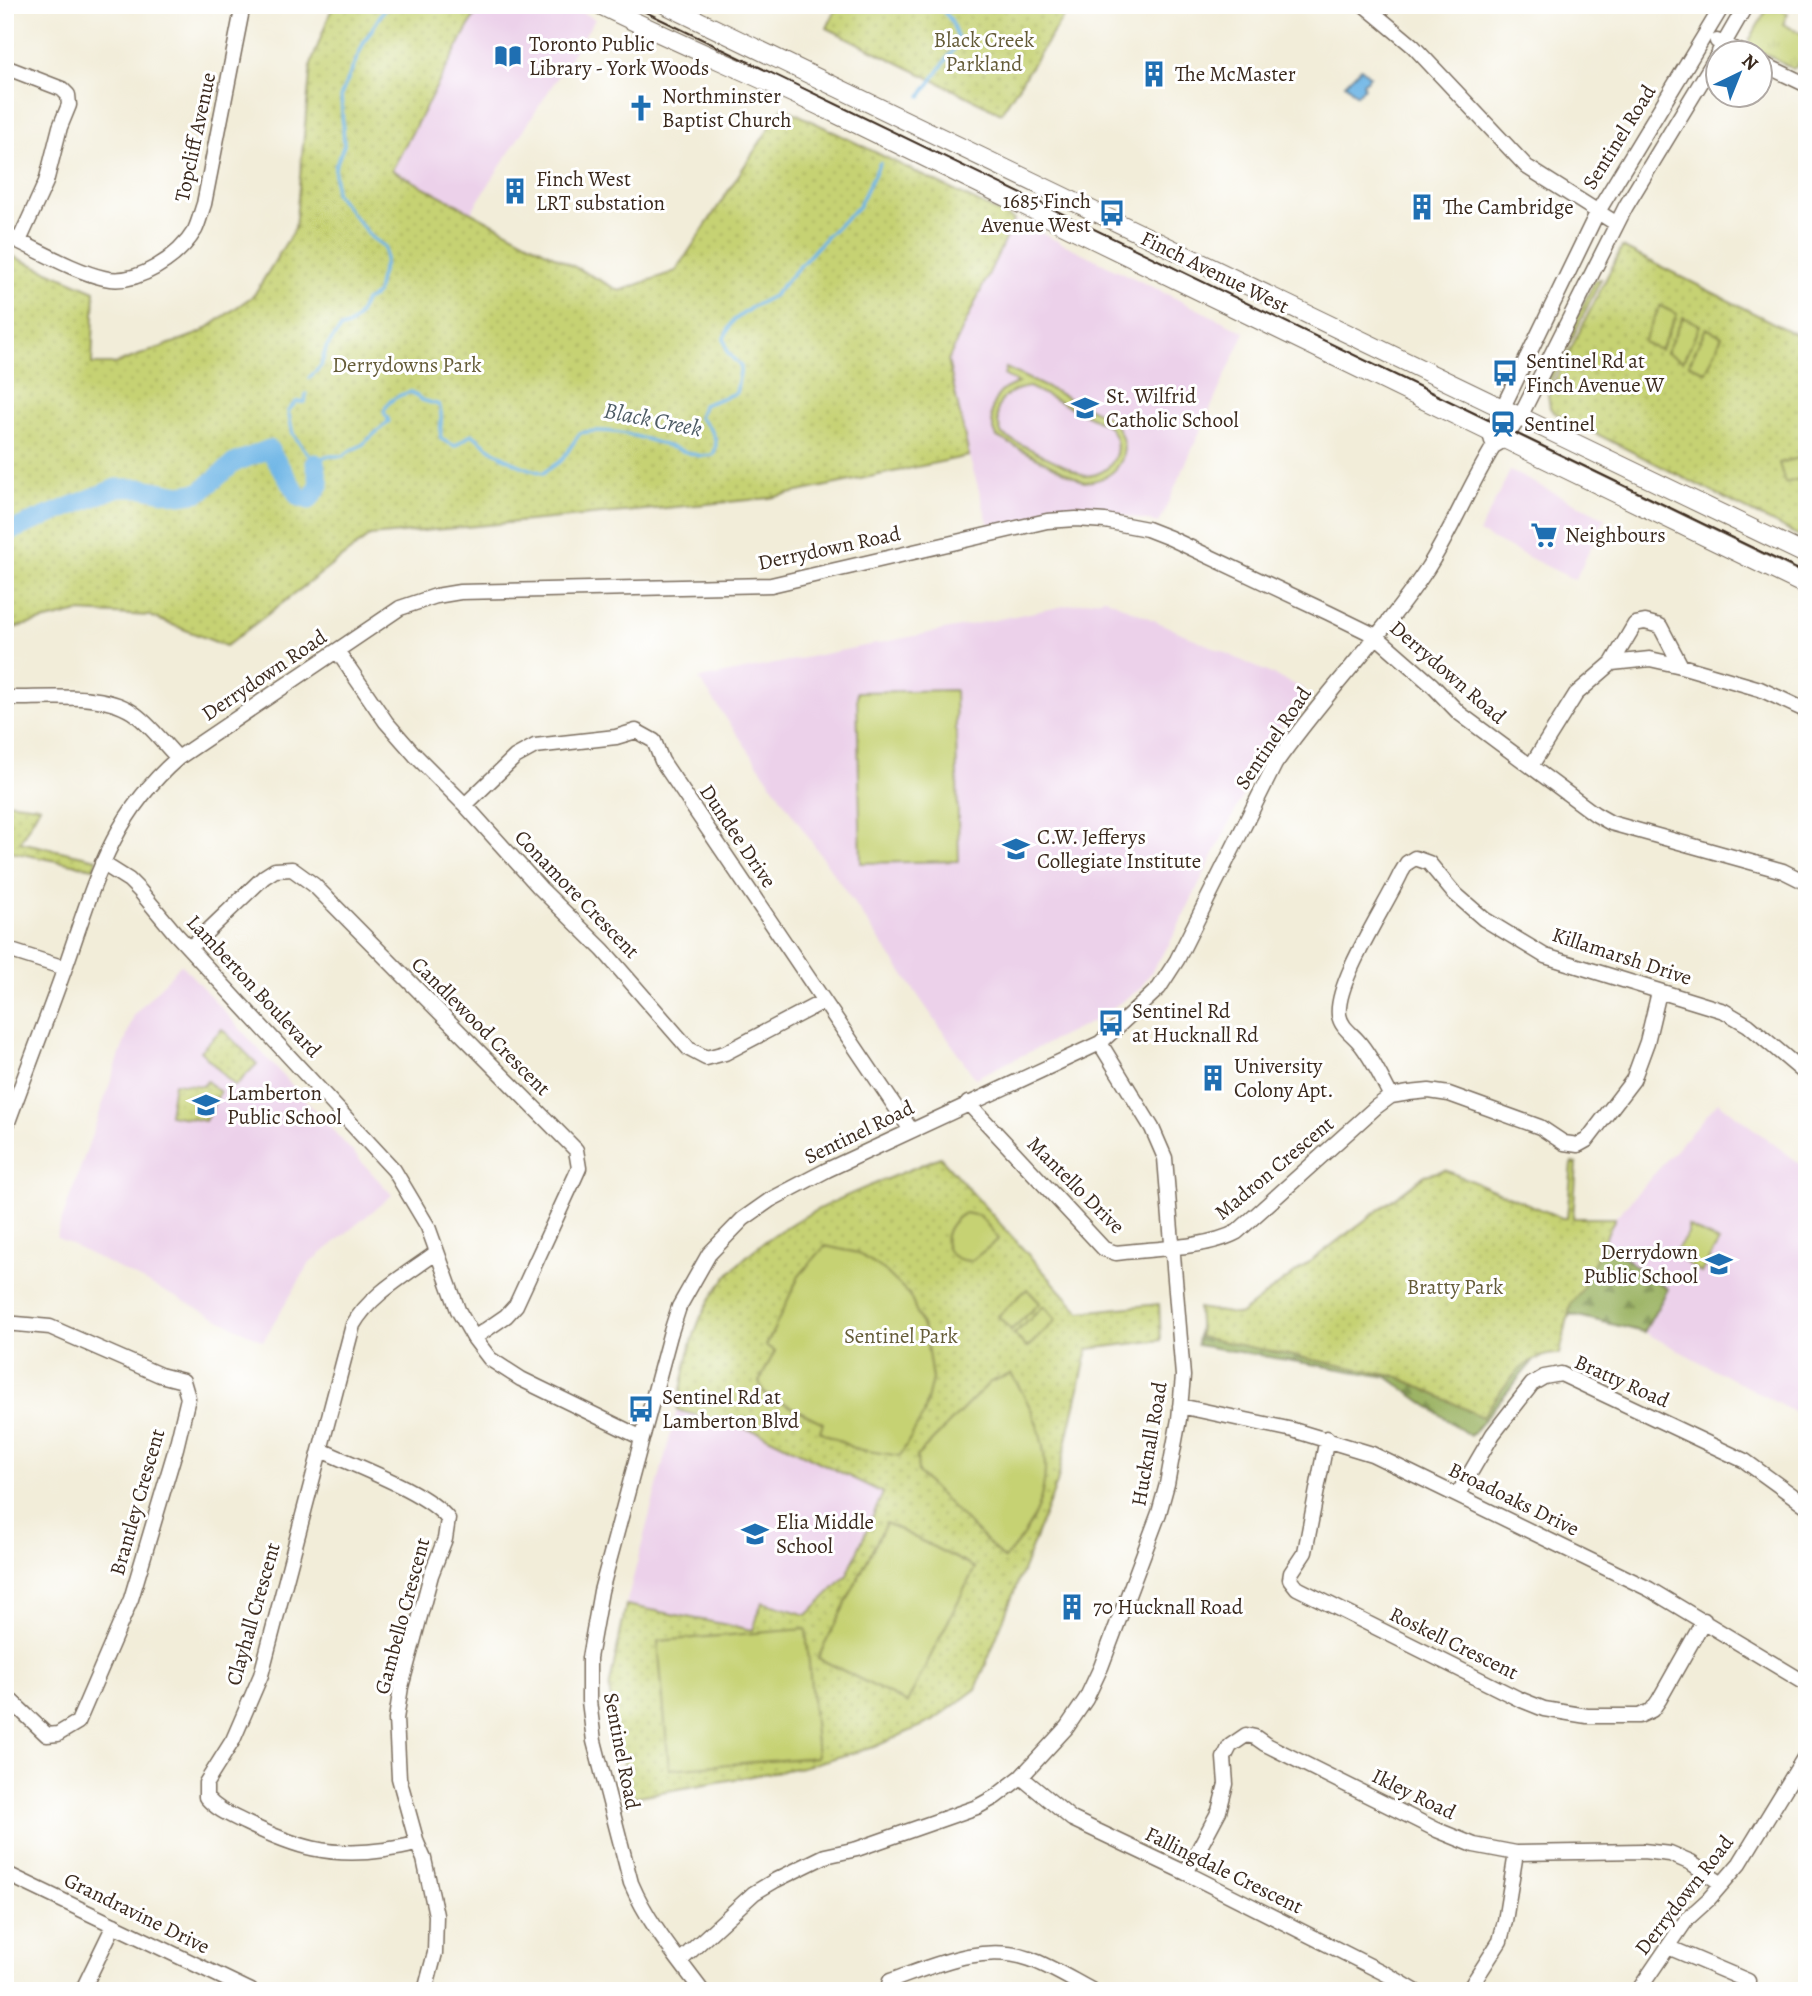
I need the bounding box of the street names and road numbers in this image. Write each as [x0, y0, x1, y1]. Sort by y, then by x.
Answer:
street label: Topcliff Avenue [168, 70, 222, 204]
street label: Sentinel Road [1576, 79, 1663, 195]
street label: Finch Avenue West [1136, 224, 1294, 320]
street label: Derrydown Road [755, 519, 904, 577]
street label: Derrydown Road [1384, 614, 1513, 731]
street label: Derrydown Road [196, 622, 333, 727]
street label: Sentinel Road [1228, 680, 1318, 795]
street label: Dundee Drive [693, 779, 783, 893]
street label: Conamore Crescent [508, 824, 646, 964]
street label: Lamberton Boulevard [180, 909, 328, 1064]
street label: Killamarsh Drive [1549, 920, 1695, 992]
street label: Candlewood Crescent [405, 950, 557, 1102]
street label: Sentinel Road [800, 1093, 919, 1171]
street label: Madron Crescent [1209, 1110, 1340, 1226]
street label: Mantello Drive [1021, 1130, 1131, 1240]
street label: Bratty Road [1570, 1348, 1675, 1415]
street label: Hucknall Road [1124, 1379, 1174, 1508]
street label: Brantley Crescent [103, 1425, 171, 1579]
street label: Broadoaks Drive [1444, 1455, 1584, 1543]
street label: Gambello Crescent [368, 1535, 436, 1697]
street label: Clayhall Crescent [219, 1539, 287, 1689]
street label: Roskell Crescent [1385, 1600, 1523, 1686]
street label: Sentinel Road [597, 1690, 647, 1812]
street label: Ikley Road [1368, 1762, 1461, 1827]
street label: Fallingdale Crescent [1140, 1820, 1308, 1920]
street label: Derrydown Road [1628, 1829, 1740, 1961]
street label: Grandravine Drive [60, 1866, 214, 1960]

